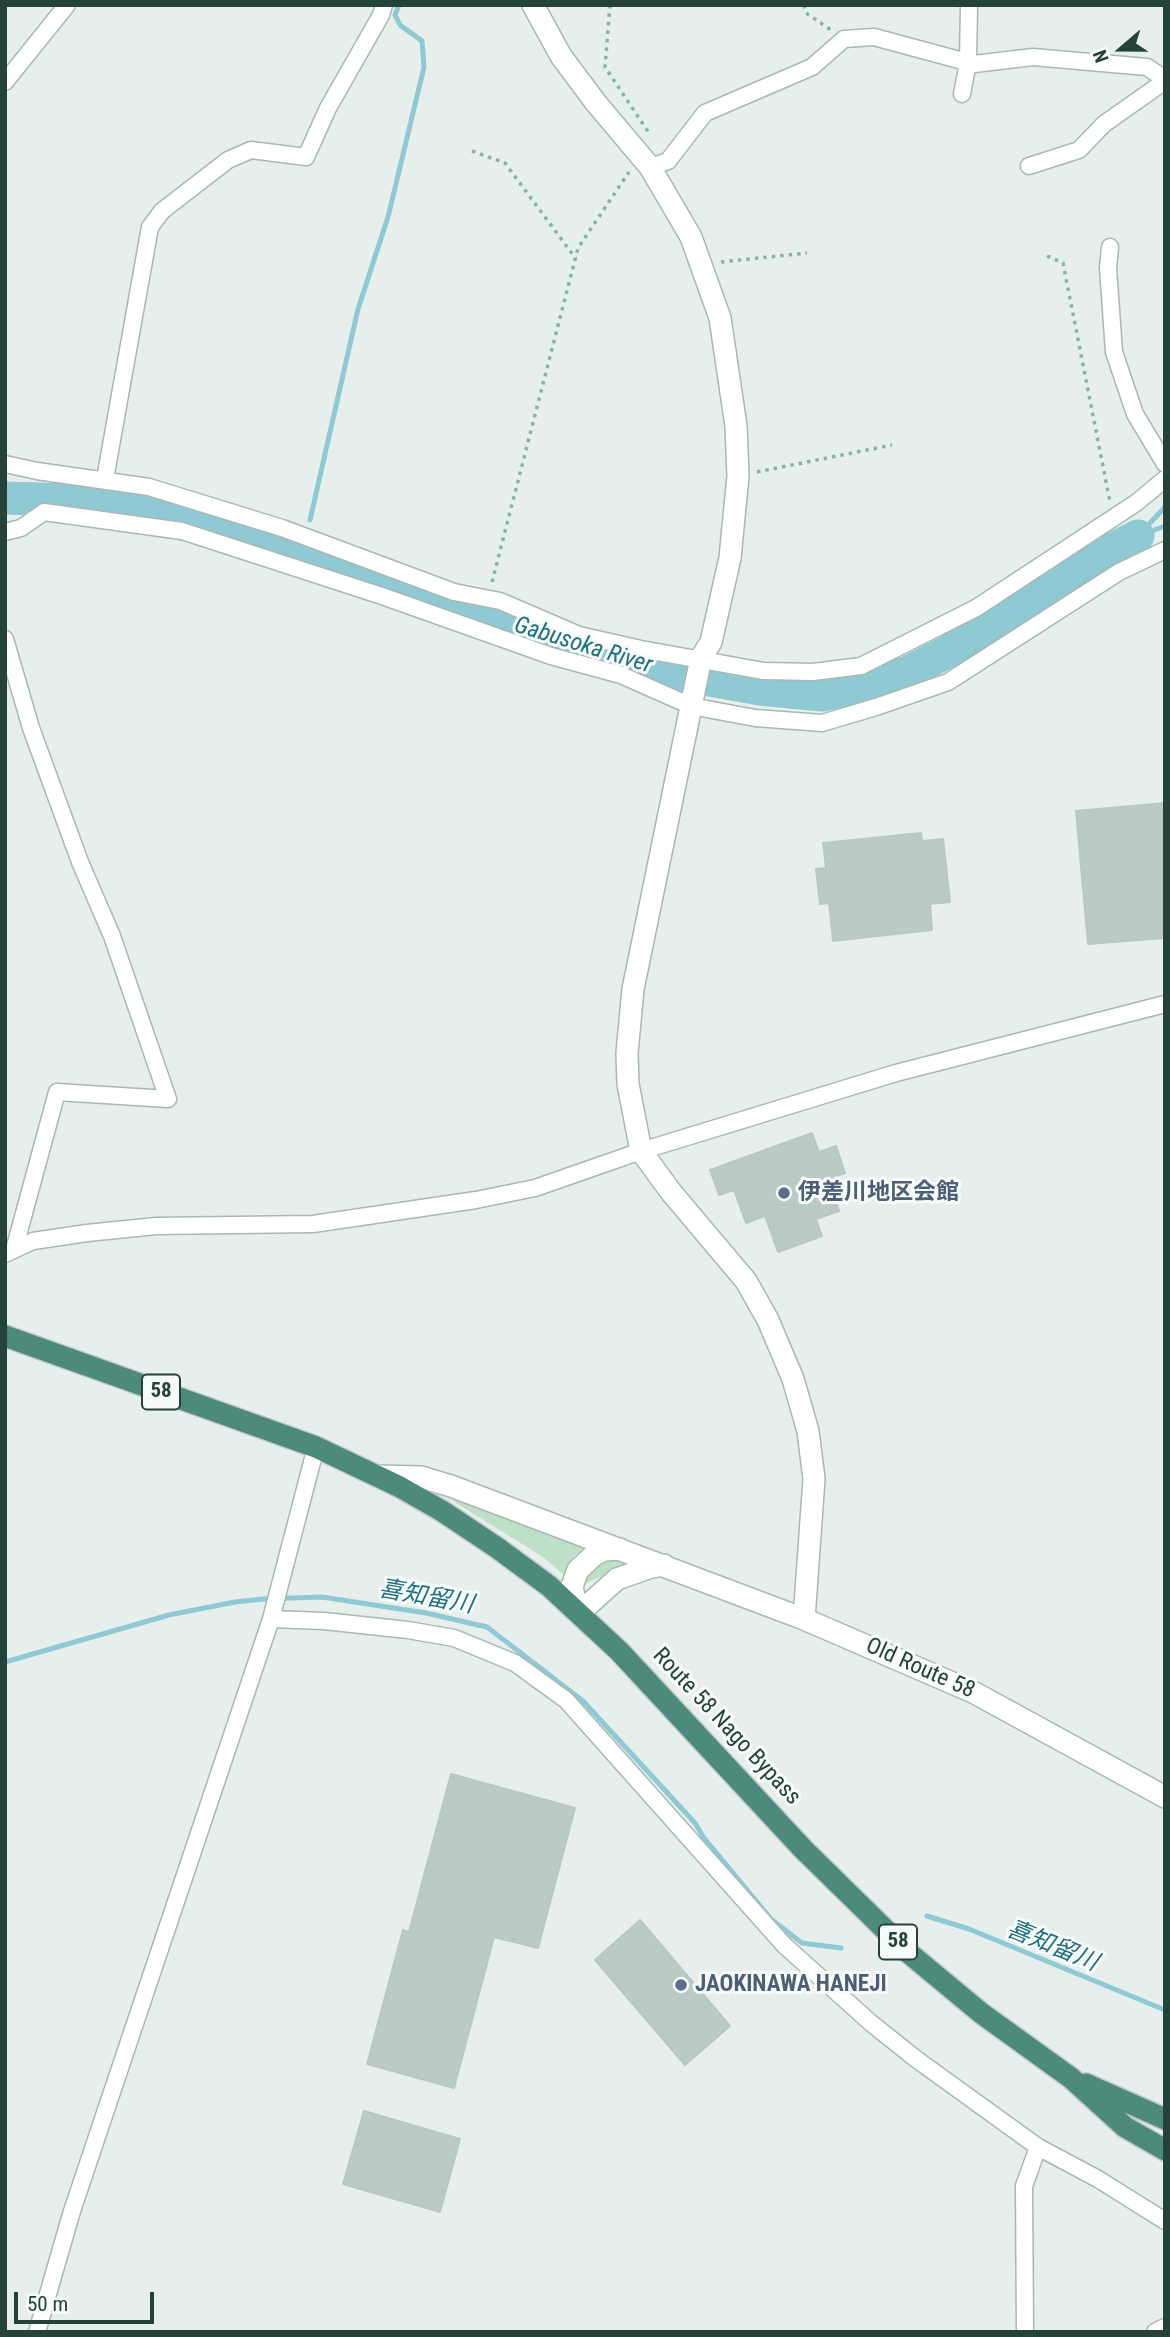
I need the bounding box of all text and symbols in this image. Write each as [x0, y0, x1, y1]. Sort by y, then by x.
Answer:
north arrow [1086, 14, 1156, 84]
text: N [1088, 47, 1114, 66]
water label: Gabusoka River [511, 611, 655, 681]
place label: 伊差川地区会館 [798, 1179, 959, 1207]
marker: 伊差川地区会館 [776, 1185, 792, 1201]
road number: 58 [142, 1374, 180, 1410]
water label: 喜知留川 [376, 1575, 476, 1621]
street label: Old Route 58 [861, 1633, 979, 1705]
street label: Route 58 Nago Bypass [646, 1643, 806, 1811]
water label: 喜知留川 [1002, 1916, 1102, 1978]
road number: 58 [879, 1924, 917, 1960]
place label: JAOKINAWA HANEJI [695, 1971, 887, 1999]
marker: JAOKINAWA HANEJI [673, 1977, 689, 1993]
scale bar [18, 2278, 158, 2322]
text: 50 m [27, 2292, 68, 2316]

